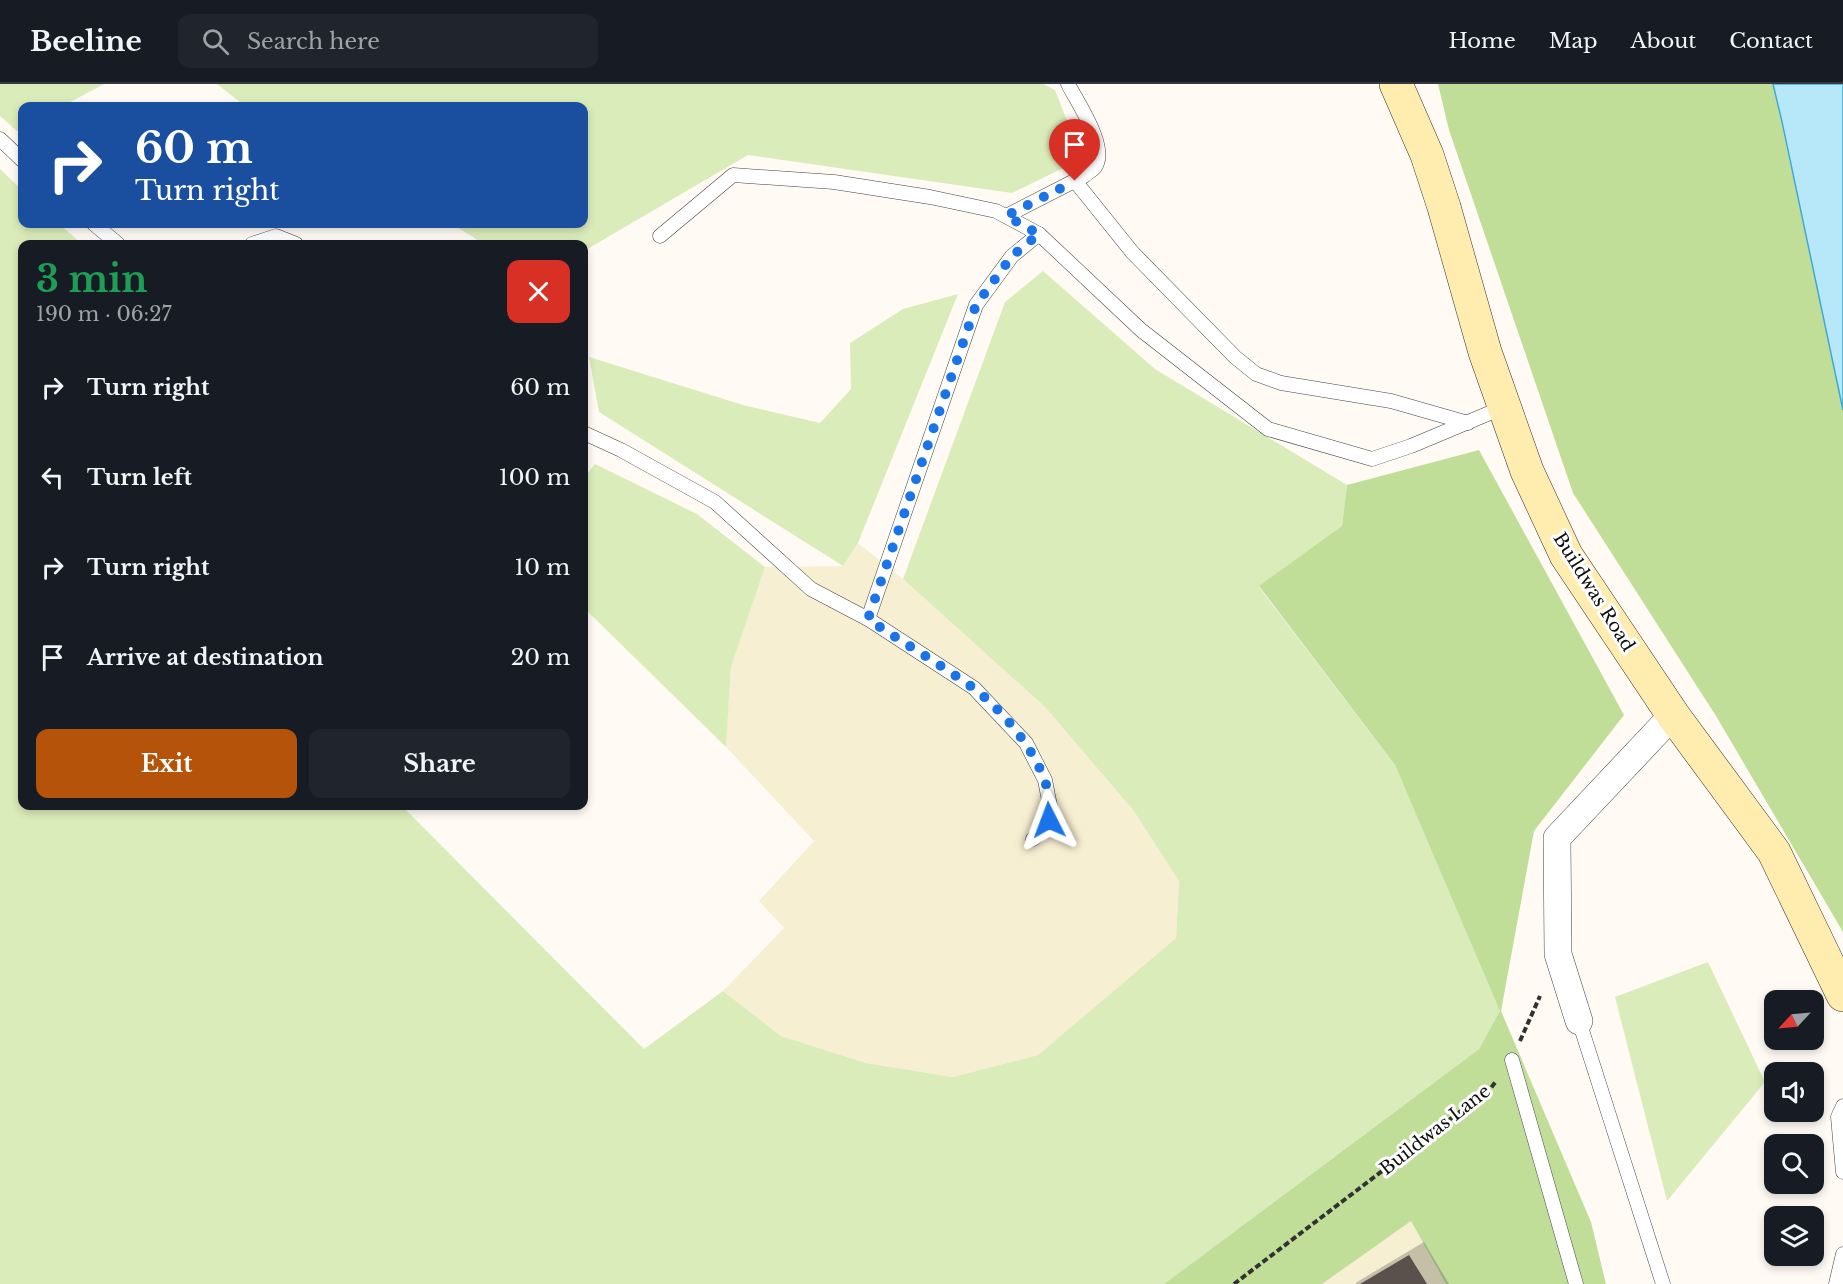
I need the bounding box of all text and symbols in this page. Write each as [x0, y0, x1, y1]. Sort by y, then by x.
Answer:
search box [178, 14, 598, 68]
text: Beeline [30, 24, 142, 59]
icon: search [199, 25, 232, 58]
text: Search here [247, 28, 380, 55]
text: Home [1449, 28, 1516, 54]
text: Map [1549, 28, 1597, 54]
text: About [1630, 28, 1696, 54]
text: Contact [1729, 28, 1813, 54]
pin [1049, 119, 1100, 181]
text: 60 m [135, 122, 253, 174]
icon: right [36, 126, 114, 204]
icon: arrive [1058, 128, 1091, 161]
text: Turn right [135, 174, 279, 207]
text: 3 min [36, 257, 148, 302]
button: close [507, 260, 570, 323]
text: 190 m · 06:27 [36, 302, 172, 326]
icon: right [36, 371, 69, 404]
text: Turn right [87, 374, 209, 401]
text: 60 m [510, 374, 570, 401]
icon: left [36, 461, 69, 494]
text: Turn left [87, 464, 192, 491]
text: 100 m [499, 464, 570, 491]
street label: Buildwas Road [1549, 528, 1639, 656]
icon: right [36, 551, 69, 584]
text: Turn right [87, 554, 209, 581]
text: 10 m [515, 554, 570, 581]
icon: arrive [36, 641, 69, 674]
text: Arrive at destination [87, 644, 324, 671]
text: 20 m [511, 644, 570, 671]
button: Exit [36, 729, 297, 798]
button: Share [309, 729, 570, 798]
position arrow [1017, 788, 1081, 852]
north arrow [1764, 990, 1824, 1050]
map controls [1764, 990, 1824, 1266]
button: sound [1764, 1062, 1824, 1122]
street label: Buildwas Lane [1375, 1080, 1495, 1180]
button: search [1764, 1134, 1824, 1194]
button: layers [1764, 1206, 1824, 1266]

